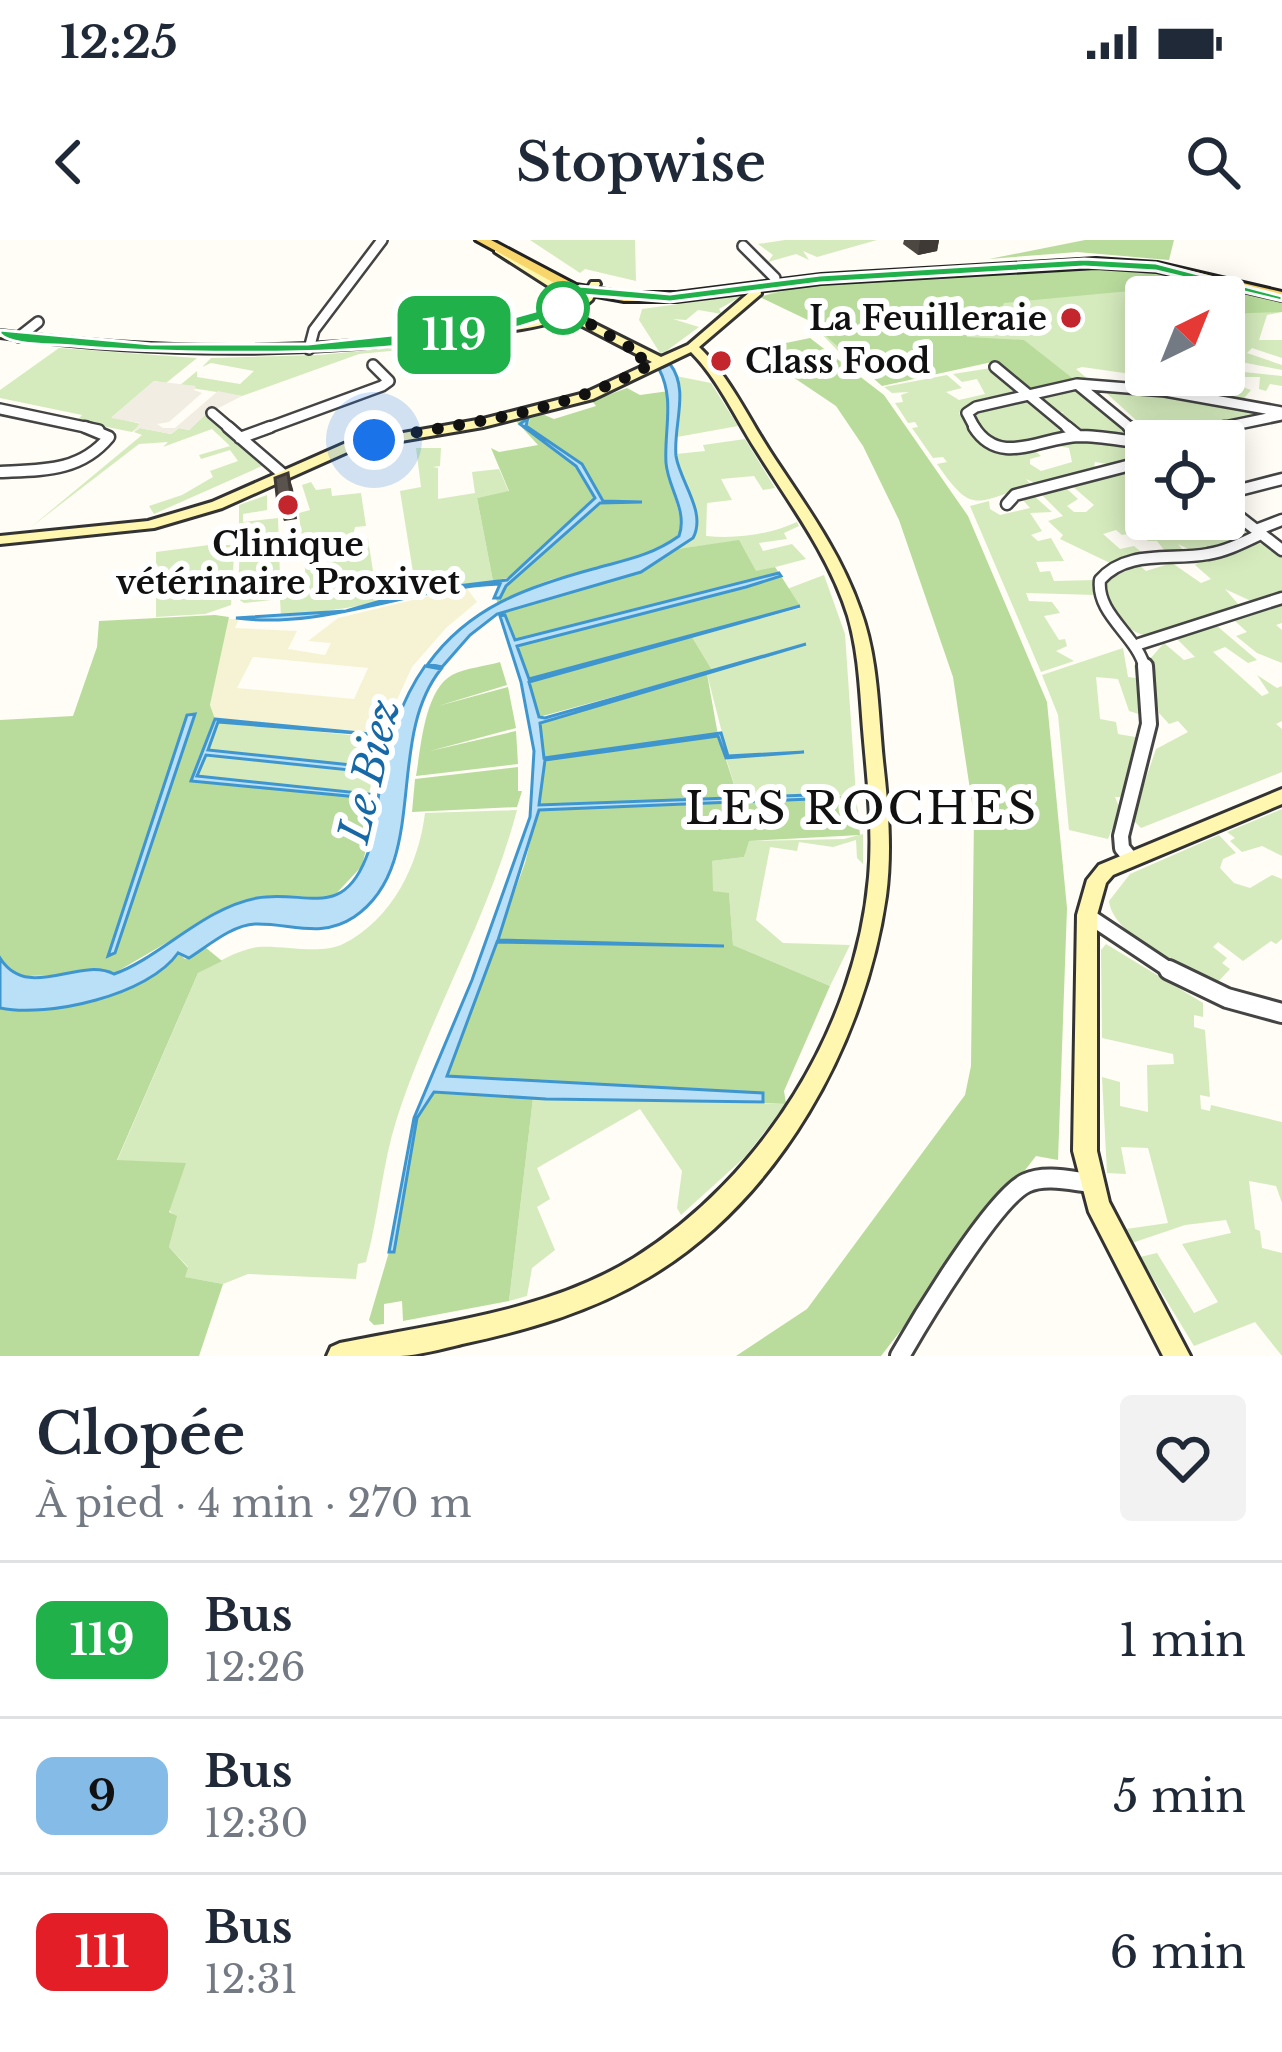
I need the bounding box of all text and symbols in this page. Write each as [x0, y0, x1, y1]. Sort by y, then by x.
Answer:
text: 12:25 [60, 14, 178, 70]
icon: back [36, 129, 102, 195]
text: Stopwise [516, 129, 766, 196]
icon: search [1180, 129, 1246, 195]
north arrow [1125, 276, 1245, 396]
map controls [1125, 276, 1245, 540]
unlabelled marker [538, 283, 588, 333]
line badge: 119 [385, 296, 523, 374]
place label: La Feuilleraie [809, 298, 1047, 339]
marker: La Feuilleraie [1058, 305, 1084, 331]
text: 119 [422, 309, 486, 361]
place label: Class Food [745, 341, 930, 382]
marker: Class Food [708, 348, 734, 374]
your location [344, 410, 404, 470]
button: locate [1125, 420, 1245, 540]
marker: Clinique vétérinaire Proxivet [275, 492, 301, 518]
place label: Clinique vétérinaire Proxivet [116, 524, 461, 603]
water label: Le Biez [327, 694, 411, 850]
district label: LES ROCHES [685, 780, 1039, 836]
button: heart [1120, 1395, 1246, 1521]
text: Clopée [36, 1399, 245, 1469]
text: À pied · 4 min · 270 m [36, 1479, 472, 1528]
text: Bus [204, 1587, 292, 1643]
text: 1 min [1118, 1612, 1246, 1668]
text: 119 [70, 1614, 134, 1666]
text: 12:26 [204, 1643, 306, 1692]
text: Bus [204, 1743, 292, 1799]
text: 5 min [1113, 1768, 1246, 1824]
text: 9 [88, 1770, 116, 1822]
text: 12:30 [204, 1799, 308, 1848]
text: Bus [204, 1899, 292, 1955]
text: 6 min [1110, 1924, 1246, 1980]
text: 111 [75, 1926, 129, 1978]
text: 12:31 [204, 1955, 298, 2004]

